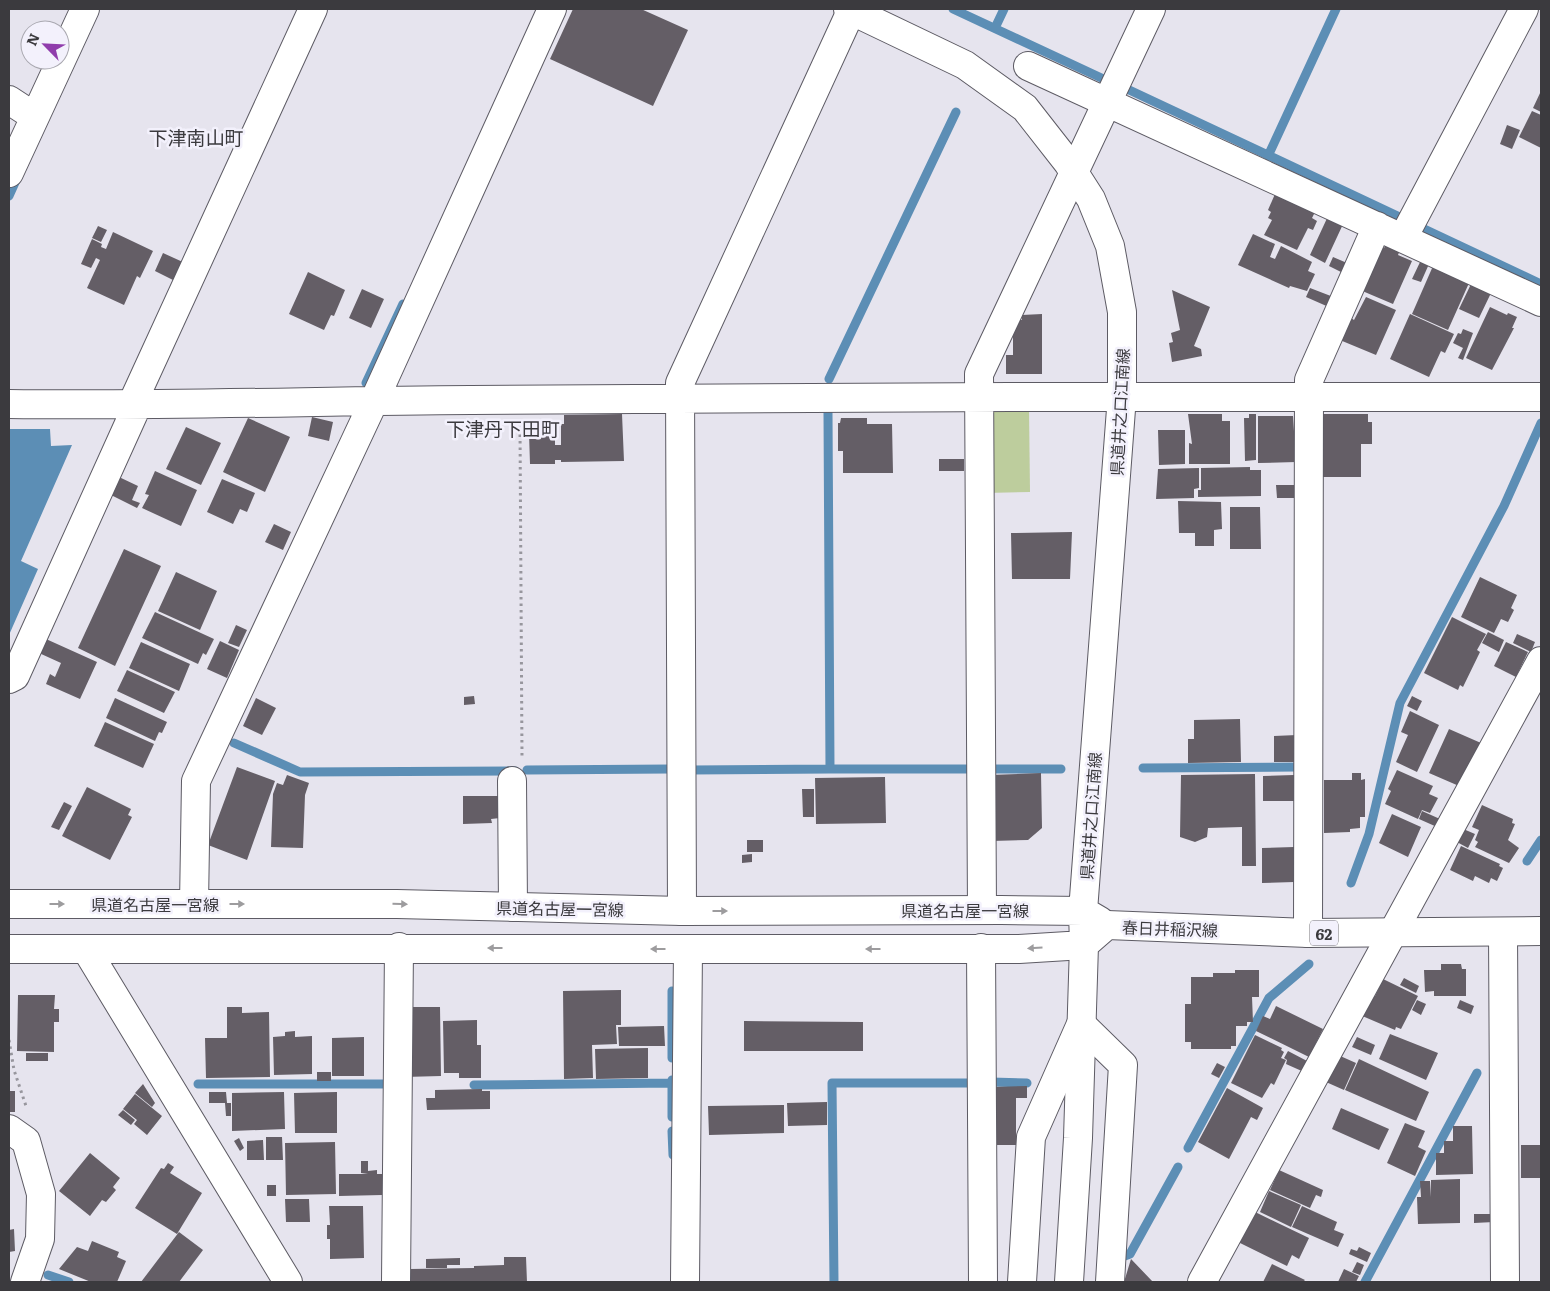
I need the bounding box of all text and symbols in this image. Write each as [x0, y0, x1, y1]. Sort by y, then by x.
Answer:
north arrow [20, 20, 70, 70]
text: N [21, 30, 44, 49]
district label: 下津南山町 [148, 123, 244, 151]
street label: 県道井之口江南線 [1104, 347, 1134, 477]
district label: 下津丹下田町 [446, 414, 560, 442]
street label: 県道井之口江南線 [1074, 751, 1106, 881]
street label: 県道名古屋一宮線 [91, 892, 219, 916]
street label: 県道名古屋一宮線 [496, 895, 624, 921]
street label: 県道名古屋一宮線 [901, 898, 1029, 922]
one-way arrow [50, 900, 66, 908]
one-way arrow [230, 900, 246, 908]
one-way arrow [392, 900, 408, 908]
one-way arrow [712, 907, 728, 915]
street label: 春日井稲沢線 [1122, 914, 1218, 942]
road number: 62 [1310, 920, 1338, 946]
one-way arrow [487, 944, 503, 952]
one-way arrow [1027, 944, 1043, 952]
one-way arrow [649, 945, 665, 953]
one-way arrow [864, 945, 880, 953]

